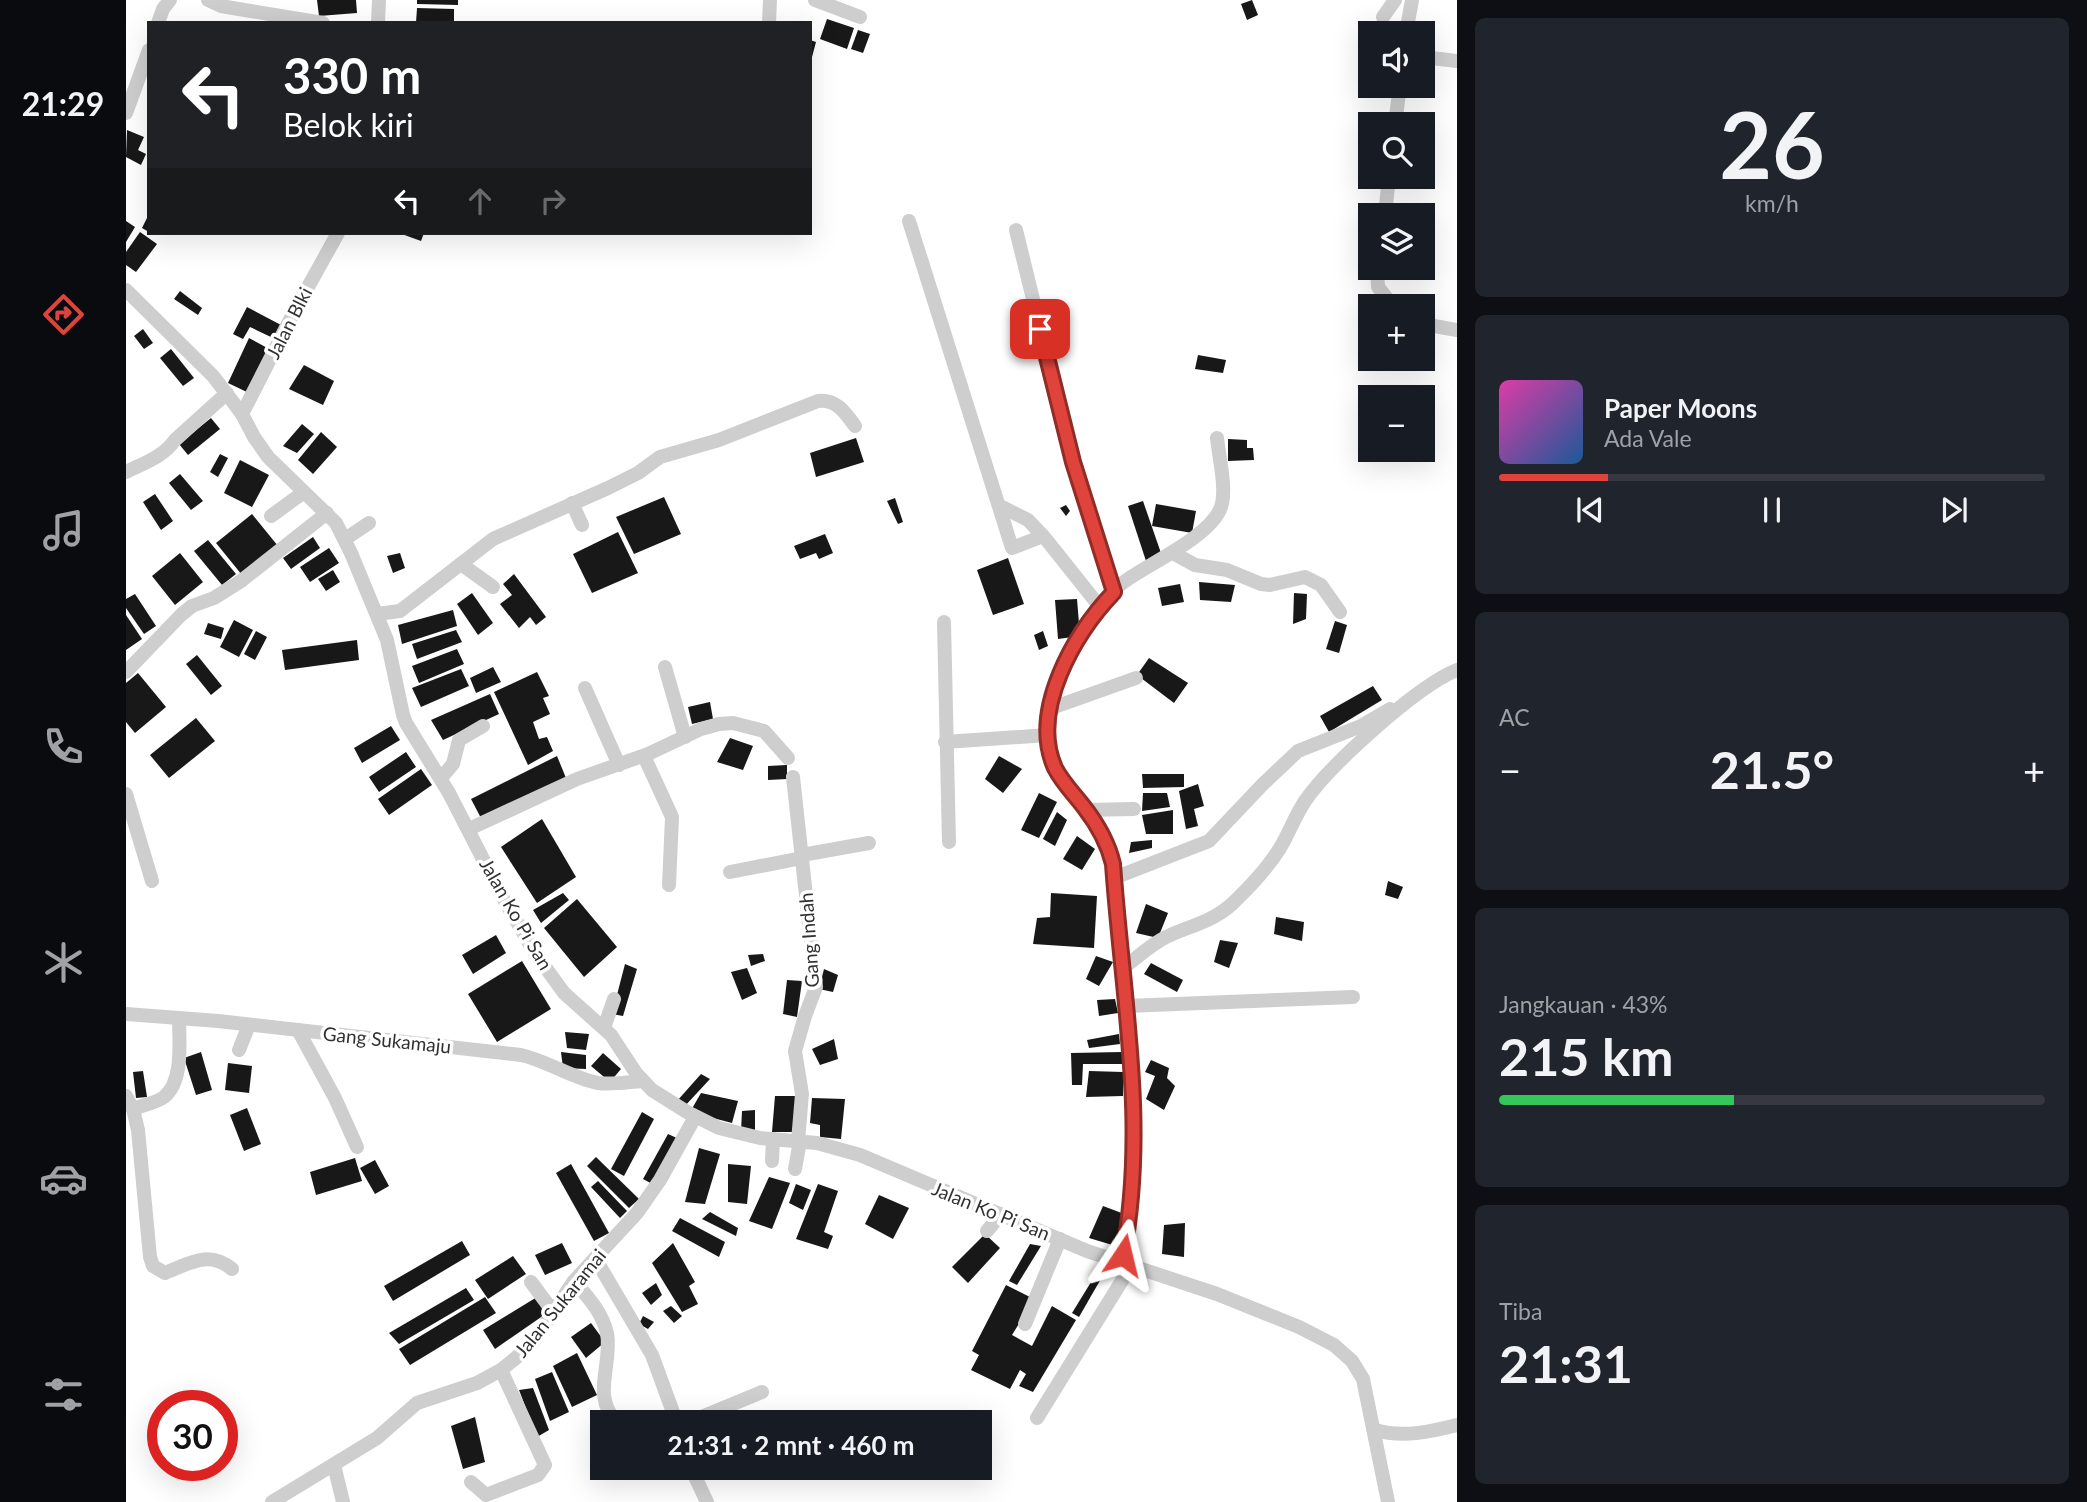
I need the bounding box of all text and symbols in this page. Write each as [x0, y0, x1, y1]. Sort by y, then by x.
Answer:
map controls [1358, 21, 1435, 462]
button: sound [1358, 21, 1435, 98]
text: 330 m [283, 46, 421, 104]
icon: left [168, 49, 259, 140]
text: 21:29 [22, 84, 104, 123]
text: 26 [1719, 89, 1825, 198]
text: Belok kiri [283, 105, 414, 144]
button: search [1358, 112, 1435, 189]
icon: left [388, 182, 426, 220]
icon: ahead [461, 182, 499, 220]
icon: right [534, 182, 572, 220]
text: km/h [1745, 189, 1799, 217]
button: layers [1358, 203, 1435, 280]
street label: Jalan Blki [261, 283, 316, 362]
icon: directions [39, 290, 88, 339]
button: + [1358, 294, 1435, 371]
pin [1010, 299, 1070, 359]
icon: arrive [1021, 310, 1059, 348]
button: − [1358, 385, 1435, 462]
text: Paper Moons [1604, 392, 1757, 424]
text: Ada Vale [1604, 424, 1692, 452]
icon: previous [1571, 491, 1609, 529]
icon: pause [1753, 491, 1791, 529]
icon: next [1935, 491, 1973, 529]
icon: music [39, 506, 88, 555]
text: AC [1499, 703, 1530, 731]
icon: phone [39, 722, 88, 771]
text: 21.5° [1710, 738, 1834, 800]
text: − [1499, 747, 1521, 793]
text: + [2023, 747, 2045, 793]
street label: Jalan Ko Pi San [475, 854, 558, 974]
street label: Gang Indah [794, 892, 823, 988]
icon: climate [39, 938, 88, 987]
text: Jangkauan · 43% [1499, 990, 1668, 1018]
street label: Gang Sukamaju [322, 1021, 452, 1058]
text: 215 km [1499, 1025, 1673, 1087]
icon: car [39, 1154, 88, 1203]
street label: Jalan Ko Pi San [929, 1176, 1053, 1245]
position arrow [1086, 1218, 1160, 1292]
street label: Jalan Sukaramai [509, 1244, 610, 1361]
text: Tiba [1499, 1297, 1542, 1325]
text: 21:31 [1499, 1332, 1633, 1394]
icon: filters [39, 1370, 88, 1419]
speed limit sign: 30 [147, 1390, 238, 1481]
text: 21:31 · 2 mnt · 460 m [667, 1429, 915, 1461]

